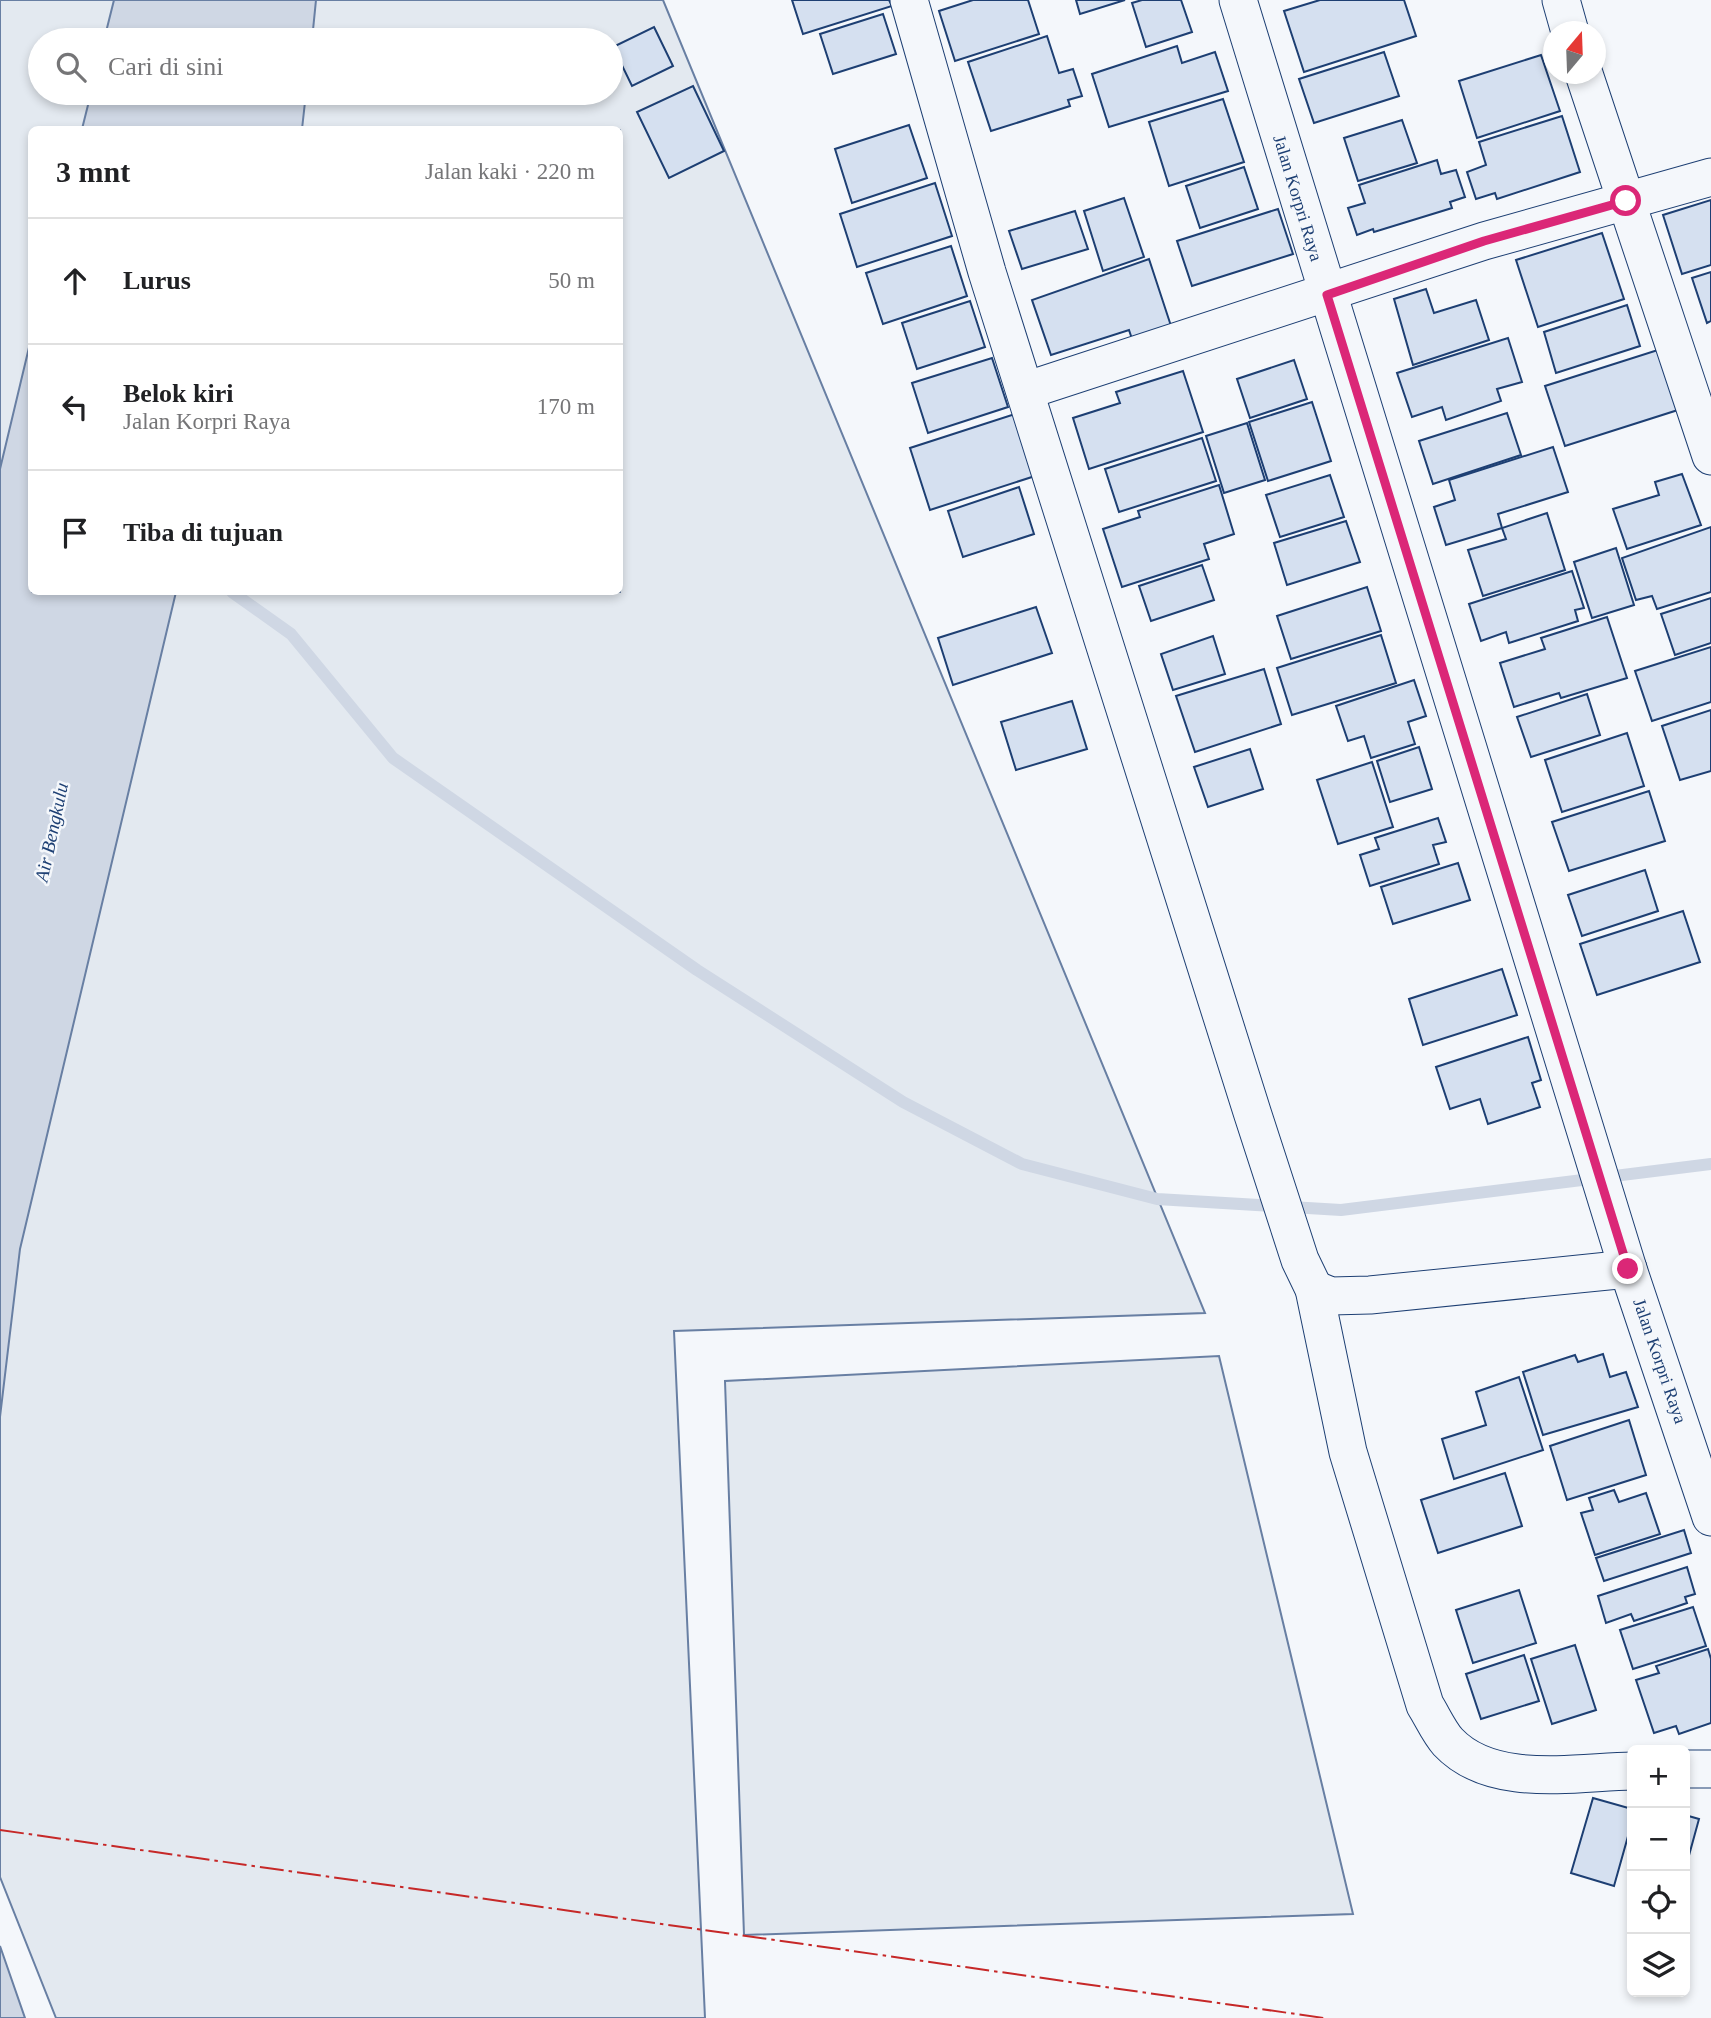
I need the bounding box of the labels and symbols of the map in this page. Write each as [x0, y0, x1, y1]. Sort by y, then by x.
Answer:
north arrow [1543, 21, 1606, 84]
street label: Jalan Korpri Raya [1269, 132, 1327, 264]
route start [1610, 185, 1641, 216]
water label: Air Bengkulu [30, 781, 72, 886]
route end [1612, 1253, 1643, 1284]
street label: Jalan Korpri Raya [1629, 1296, 1691, 1426]

